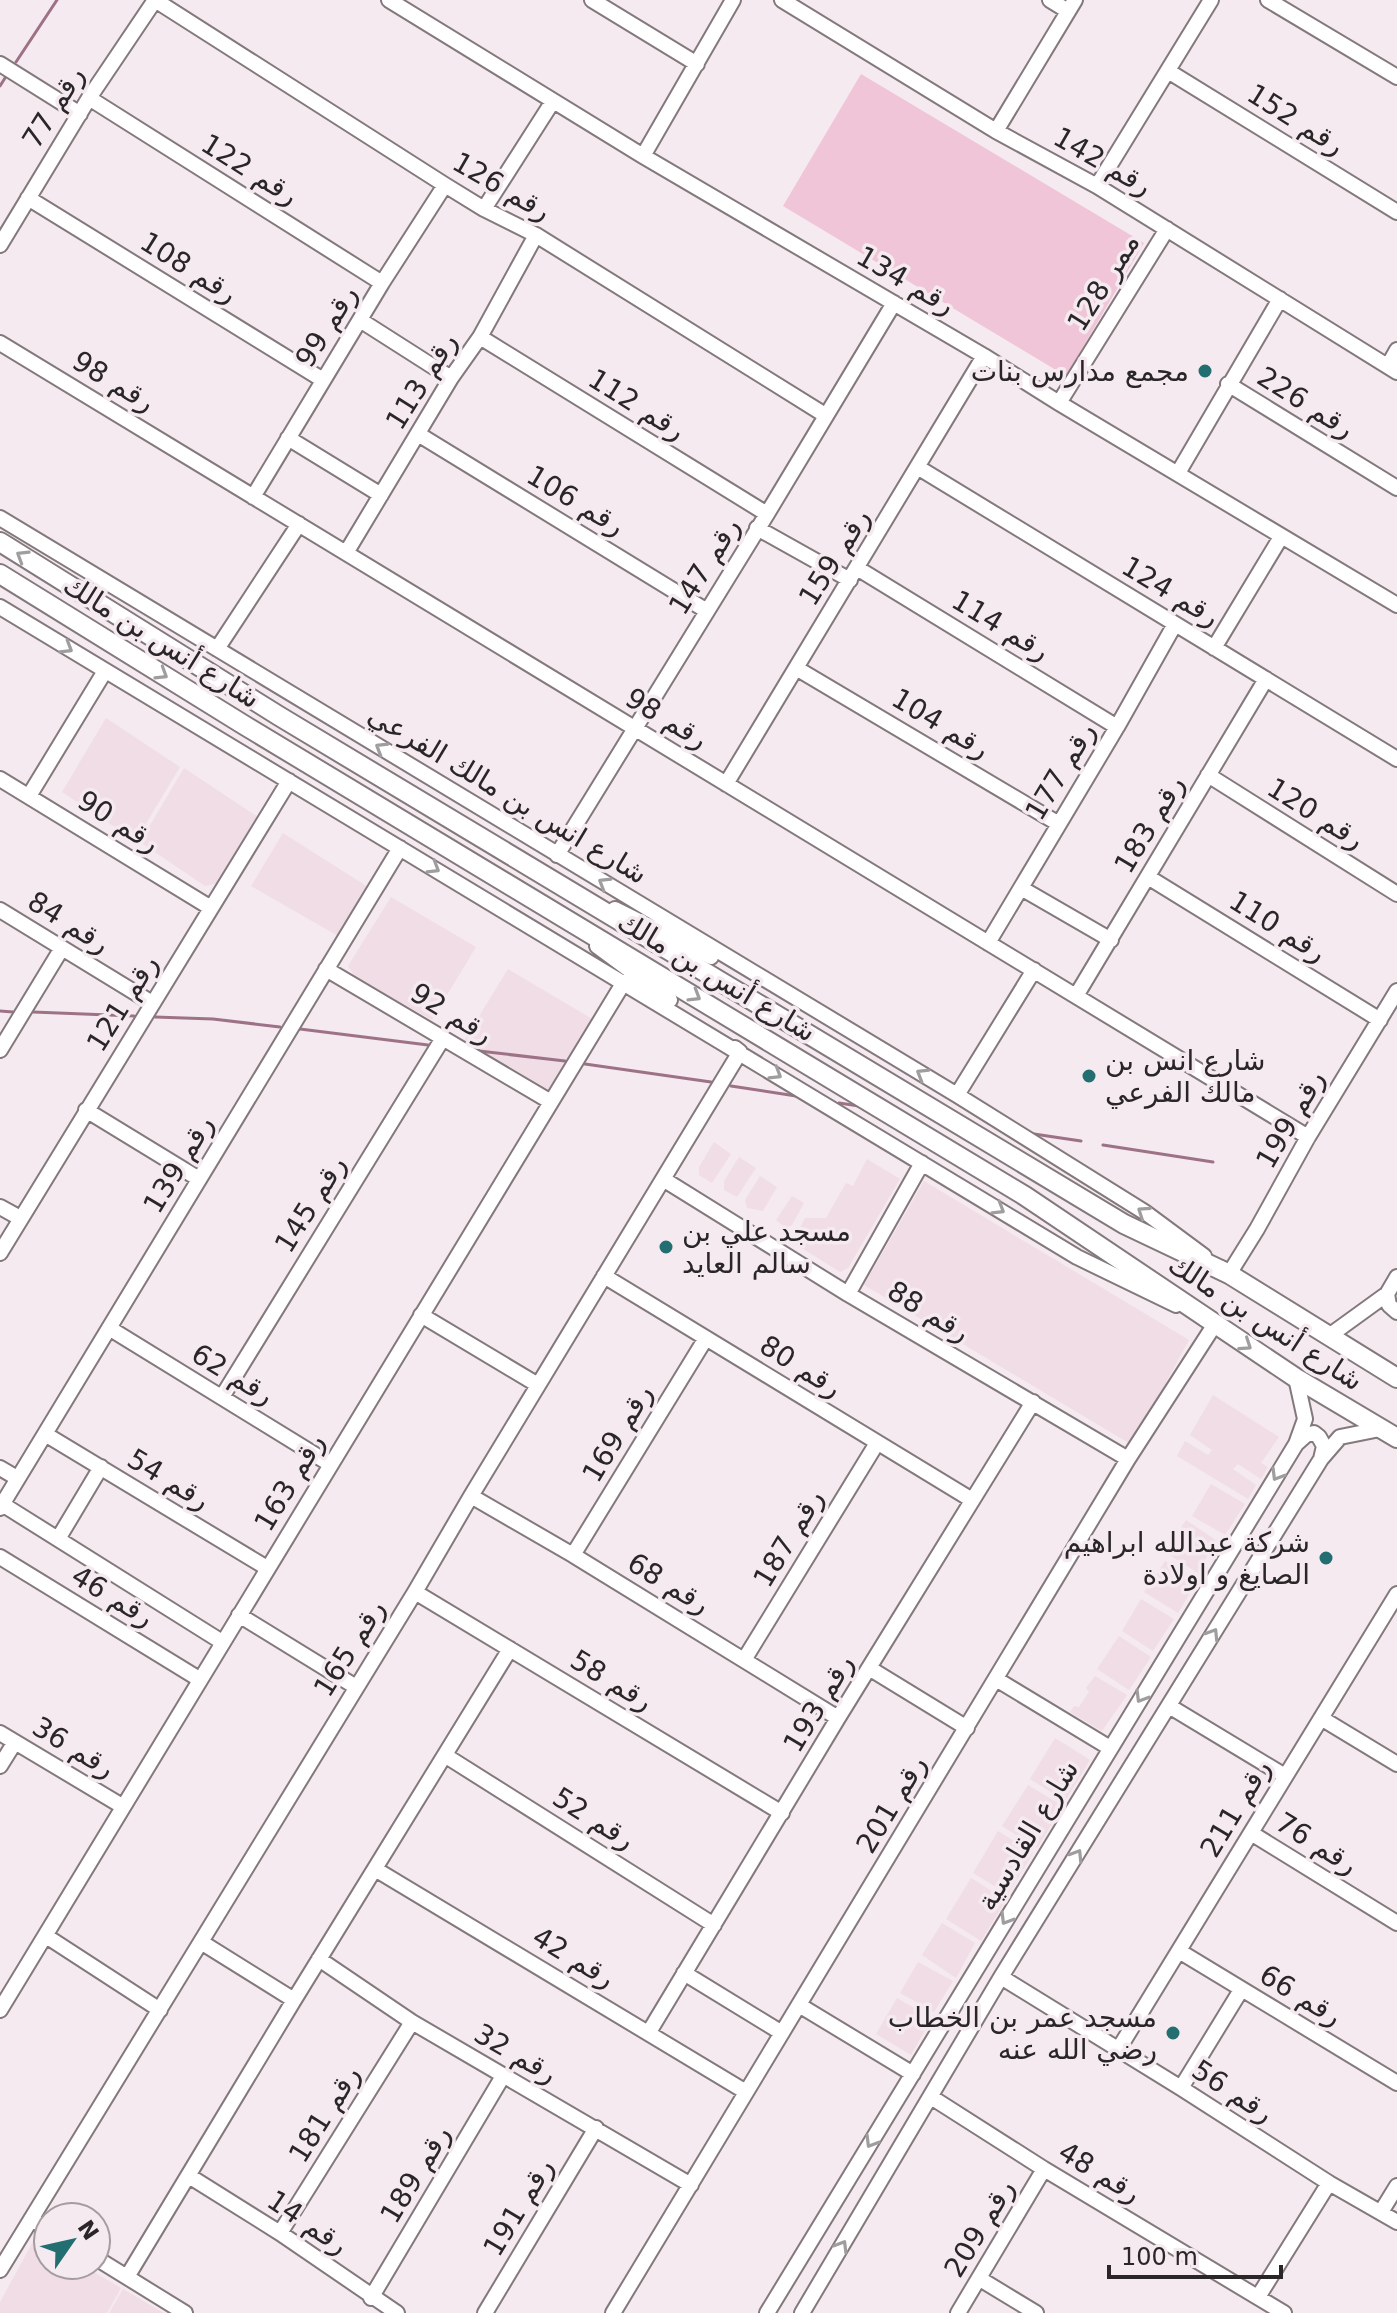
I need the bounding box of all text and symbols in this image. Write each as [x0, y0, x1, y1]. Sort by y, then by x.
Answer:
street label: رقم 77 [16, 60, 91, 154]
street label: رقم 152 [1241, 77, 1350, 162]
street label: رقم 142 [1048, 120, 1158, 203]
street label: رقم 122 [195, 127, 304, 212]
street label: رقم 126 [447, 145, 557, 228]
street label: رقم 108 [134, 225, 243, 310]
street label: ممر 128 [1061, 227, 1146, 337]
street label: رقم 134 [851, 239, 961, 322]
street label: رقم 99 [289, 279, 364, 373]
street label: رقم 113 [379, 327, 464, 436]
street label: رقم 98 [67, 344, 161, 419]
place label: مجمع مدارس بنات [971, 355, 1189, 388]
street label: رقم 226 [1251, 360, 1360, 445]
street label: رقم 112 [582, 362, 691, 447]
marker: مجمع مدارس بنات [1196, 362, 1214, 380]
street label: رقم 106 [521, 458, 630, 542]
street label: رقم 159 [792, 503, 877, 612]
street label: رقم 147 [662, 512, 747, 621]
street label: رقم 124 [1116, 549, 1225, 633]
one-way arrow [17, 551, 31, 566]
street label: شارع أنس بن مالك [58, 565, 267, 715]
street label: رقم 114 [946, 583, 1055, 667]
one-way arrow [58, 638, 73, 653]
one-way arrow [153, 664, 167, 679]
street label: رقم 98 [620, 681, 714, 756]
street label: رقم 104 [886, 681, 995, 765]
street label: شارع انس بن مالك الفرعي [362, 698, 653, 891]
street label: رقم 177 [1018, 717, 1102, 826]
one-way arrow [375, 743, 390, 758]
street label: رقم 183 [1107, 770, 1191, 879]
street label: رقم 120 [1261, 771, 1370, 856]
street label: رقم 90 [72, 784, 166, 859]
one-way arrow [425, 858, 440, 874]
one-way arrow [598, 877, 613, 893]
street label: رقم 110 [1223, 884, 1332, 969]
street label: رقم 84 [22, 885, 116, 960]
street label: شارع أنس بن مالك [612, 902, 823, 1049]
street label: رقم 121 [80, 949, 165, 1058]
street label: رقم 92 [405, 976, 499, 1051]
one-way arrow [686, 986, 701, 1002]
place label: شارع انس بن مالك الفرعي [1105, 1044, 1265, 1109]
street label: رقم 199 [1249, 1064, 1332, 1174]
one-way arrow [767, 1065, 782, 1080]
marker: شارع انس بن مالك الفرعي [1080, 1067, 1098, 1085]
one-way arrow [916, 1069, 931, 1084]
street label: رقم 139 [136, 1110, 220, 1219]
street label: رقم 145 [268, 1150, 353, 1259]
one-way arrow [990, 1200, 1004, 1215]
one-way arrow [1138, 1206, 1152, 1221]
place label: مسجد علي بن سالم العايد [682, 1215, 851, 1280]
marker: مسجد علي بن سالم العايد [657, 1238, 675, 1256]
street label: شارع أنس بن مالك [1162, 1245, 1371, 1398]
street label: رقم 88 [882, 1274, 976, 1349]
street label: رقم 80 [754, 1329, 848, 1404]
one-way arrow [1237, 1335, 1252, 1350]
street label: رقم 62 [186, 1337, 280, 1412]
street label: رقم 169 [575, 1379, 659, 1488]
street label: رقم 163 [247, 1428, 331, 1537]
street label: رقم 54 [122, 1442, 216, 1517]
one-way arrow [1271, 1466, 1287, 1481]
street label: رقم 187 [746, 1484, 830, 1593]
place label: شركة عبدالله ابراهيم الصايغ و اولادة [1064, 1526, 1310, 1591]
street label: رقم 68 [622, 1546, 716, 1621]
marker: شركة عبدالله ابراهيم الصايغ و اولادة [1317, 1549, 1335, 1567]
street label: رقم 46 [66, 1559, 160, 1634]
street label: رقم 165 [307, 1594, 392, 1703]
one-way arrow [1203, 1628, 1218, 1642]
street label: رقم 58 [565, 1643, 659, 1718]
street label: رقم 193 [776, 1649, 860, 1758]
one-way arrow [1136, 1688, 1151, 1703]
street label: رقم 36 [27, 1710, 121, 1785]
street label: رقم 201 [849, 1750, 933, 1859]
street label: شارع القادسية [970, 1754, 1085, 1916]
street label: رقم 211 [1193, 1754, 1277, 1863]
street label: رقم 52 [547, 1781, 641, 1856]
street label: رقم 76 [1270, 1806, 1364, 1881]
one-way arrow [1067, 1849, 1082, 1864]
one-way arrow [1001, 1910, 1016, 1925]
street label: رقم 42 [527, 1920, 621, 1995]
street label: رقم 66 [1254, 1958, 1348, 2033]
place label: مسجد عمر بن الخطاب رضي الله عنه [888, 2001, 1157, 2066]
street label: رقم 32 [468, 2017, 563, 2090]
marker: مسجد عمر بن الخطاب رضي الله عنه [1164, 2024, 1182, 2042]
street label: رقم 56 [1186, 2053, 1279, 2130]
street label: رقم 181 [282, 2060, 367, 2169]
street label: رقم 189 [373, 2120, 457, 2229]
one-way arrow [866, 2133, 881, 2147]
street label: رقم 48 [1053, 2135, 1147, 2210]
street label: رقم 191 [476, 2153, 560, 2262]
street label: رقم 209 [937, 2174, 1021, 2283]
street label: رقم 14 [261, 2184, 354, 2261]
north arrow [32, 2201, 112, 2281]
text: N [73, 2215, 104, 2245]
scale bar [1109, 2229, 1281, 2279]
one-way arrow [833, 2240, 848, 2255]
text: 100 m [1121, 2243, 1198, 2271]

